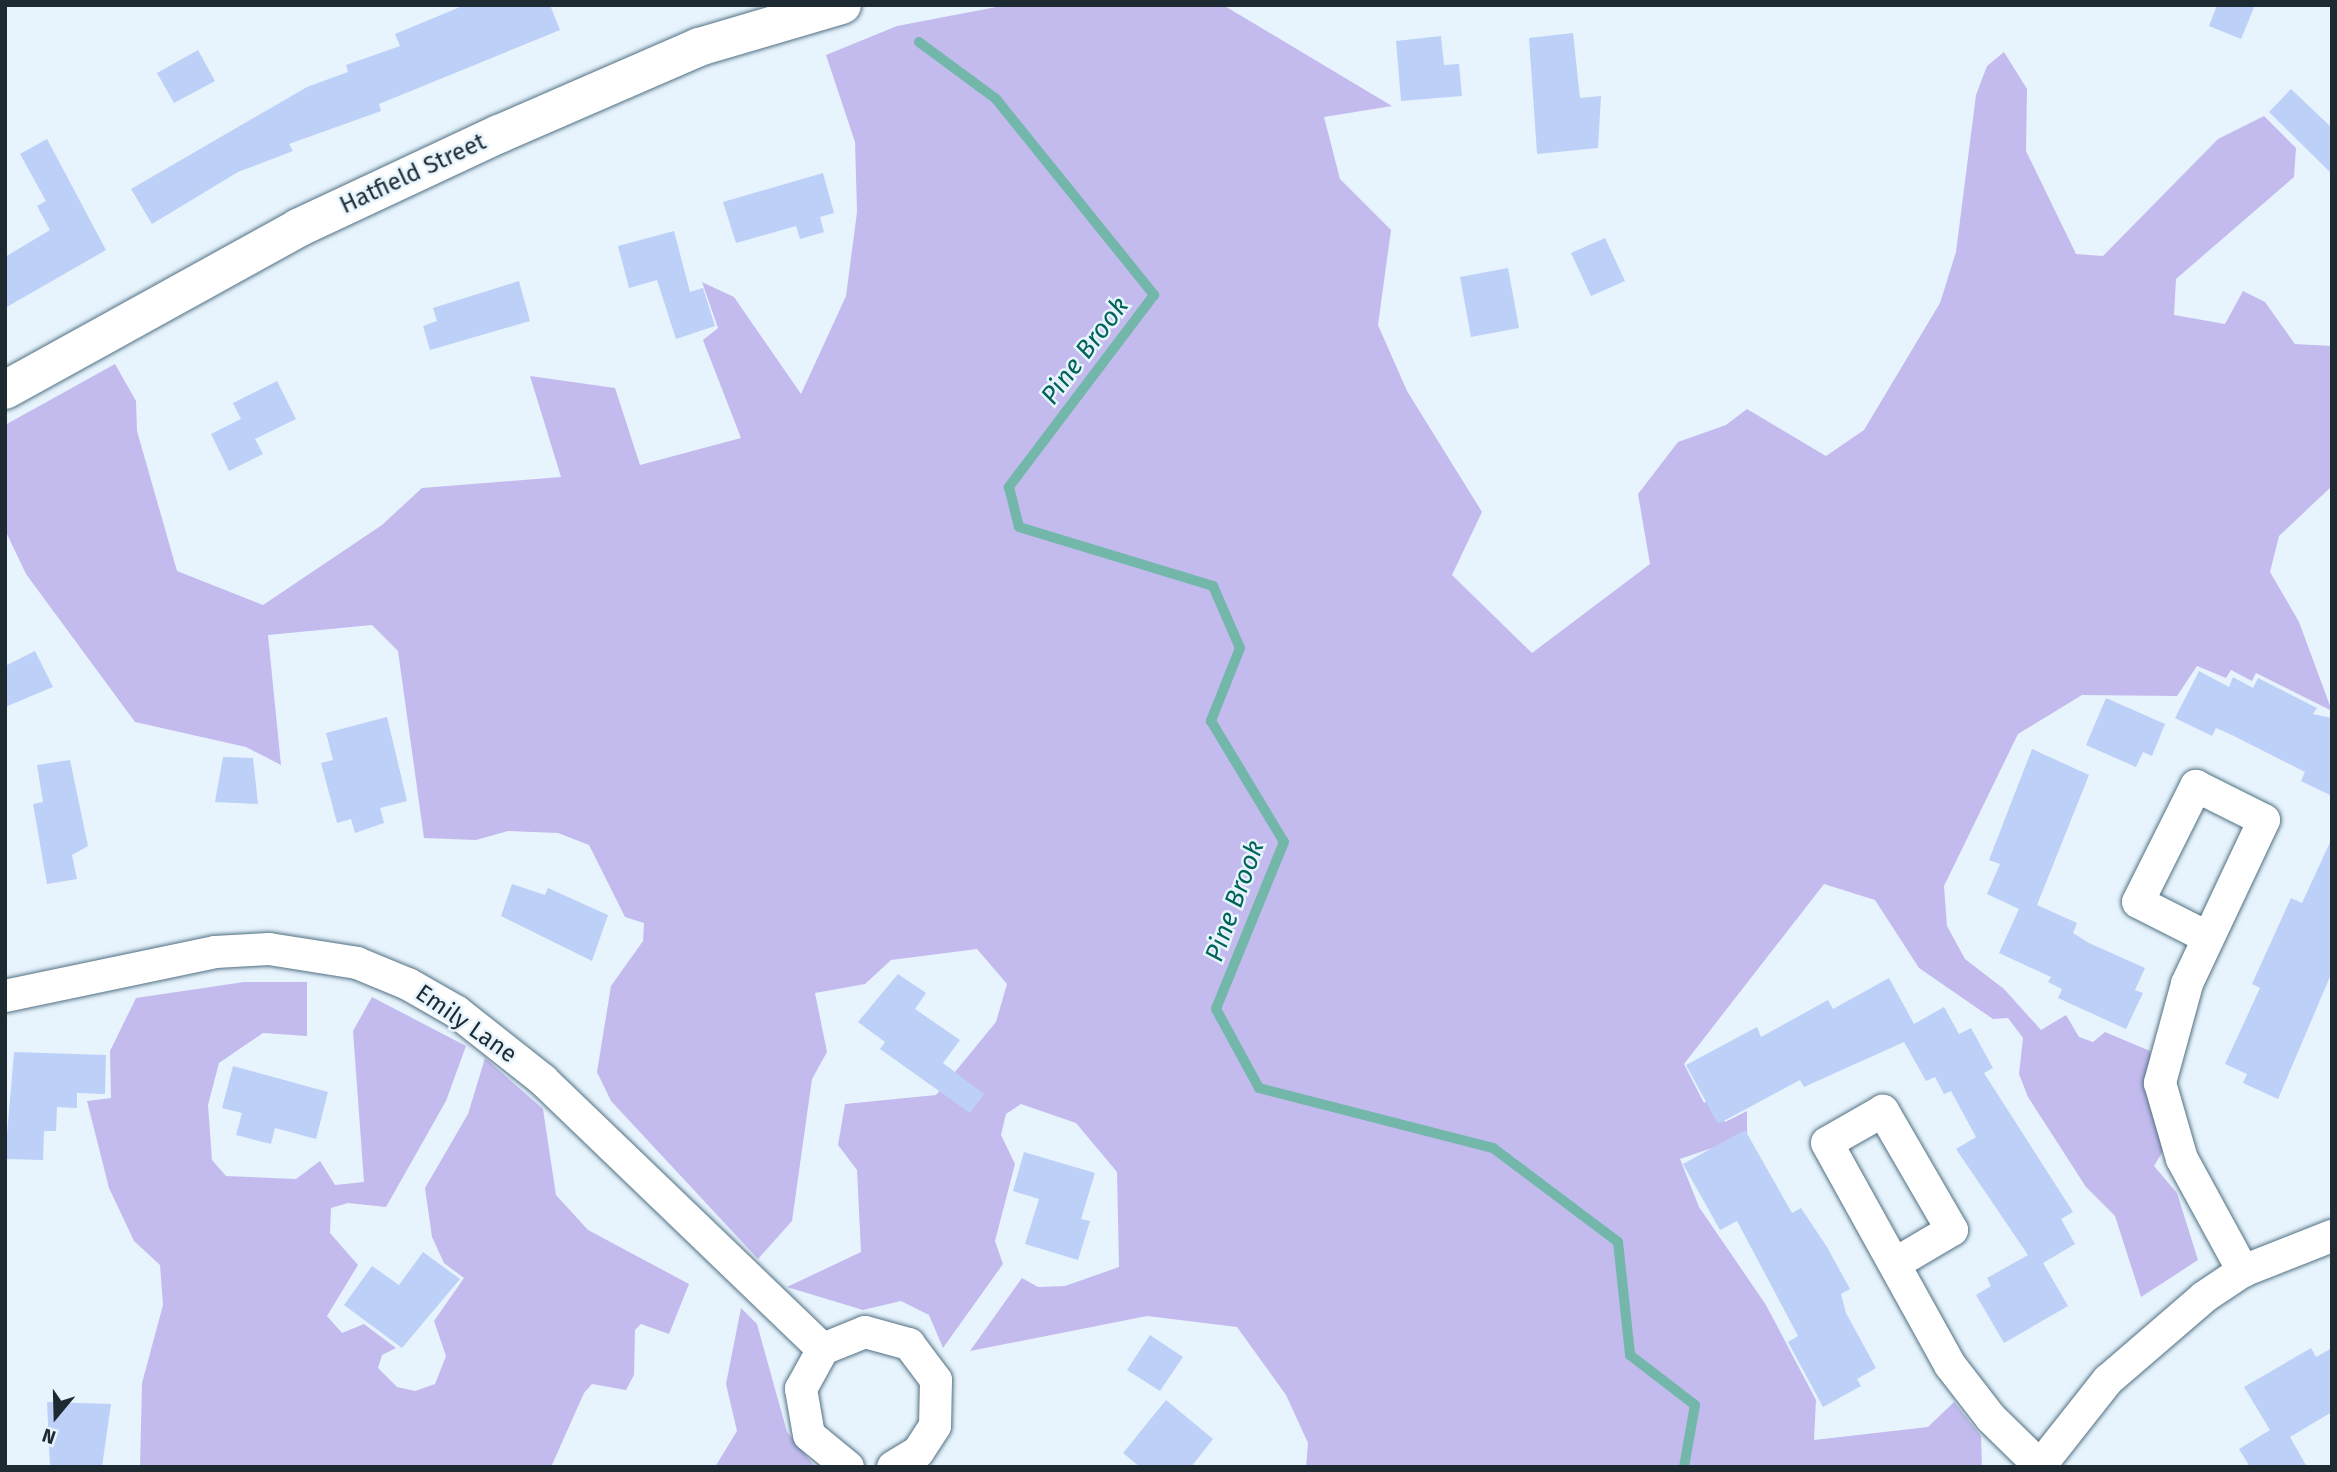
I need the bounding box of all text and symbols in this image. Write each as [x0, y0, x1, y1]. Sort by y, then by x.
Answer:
street label: Hatfield Street [335, 128, 491, 220]
water label: Pine Brook [1034, 291, 1136, 411]
water label: Pine Brook [1199, 836, 1271, 966]
street label: Emily Lane [410, 979, 522, 1069]
north arrow [21, 1381, 91, 1451]
text: N [39, 1423, 59, 1449]

